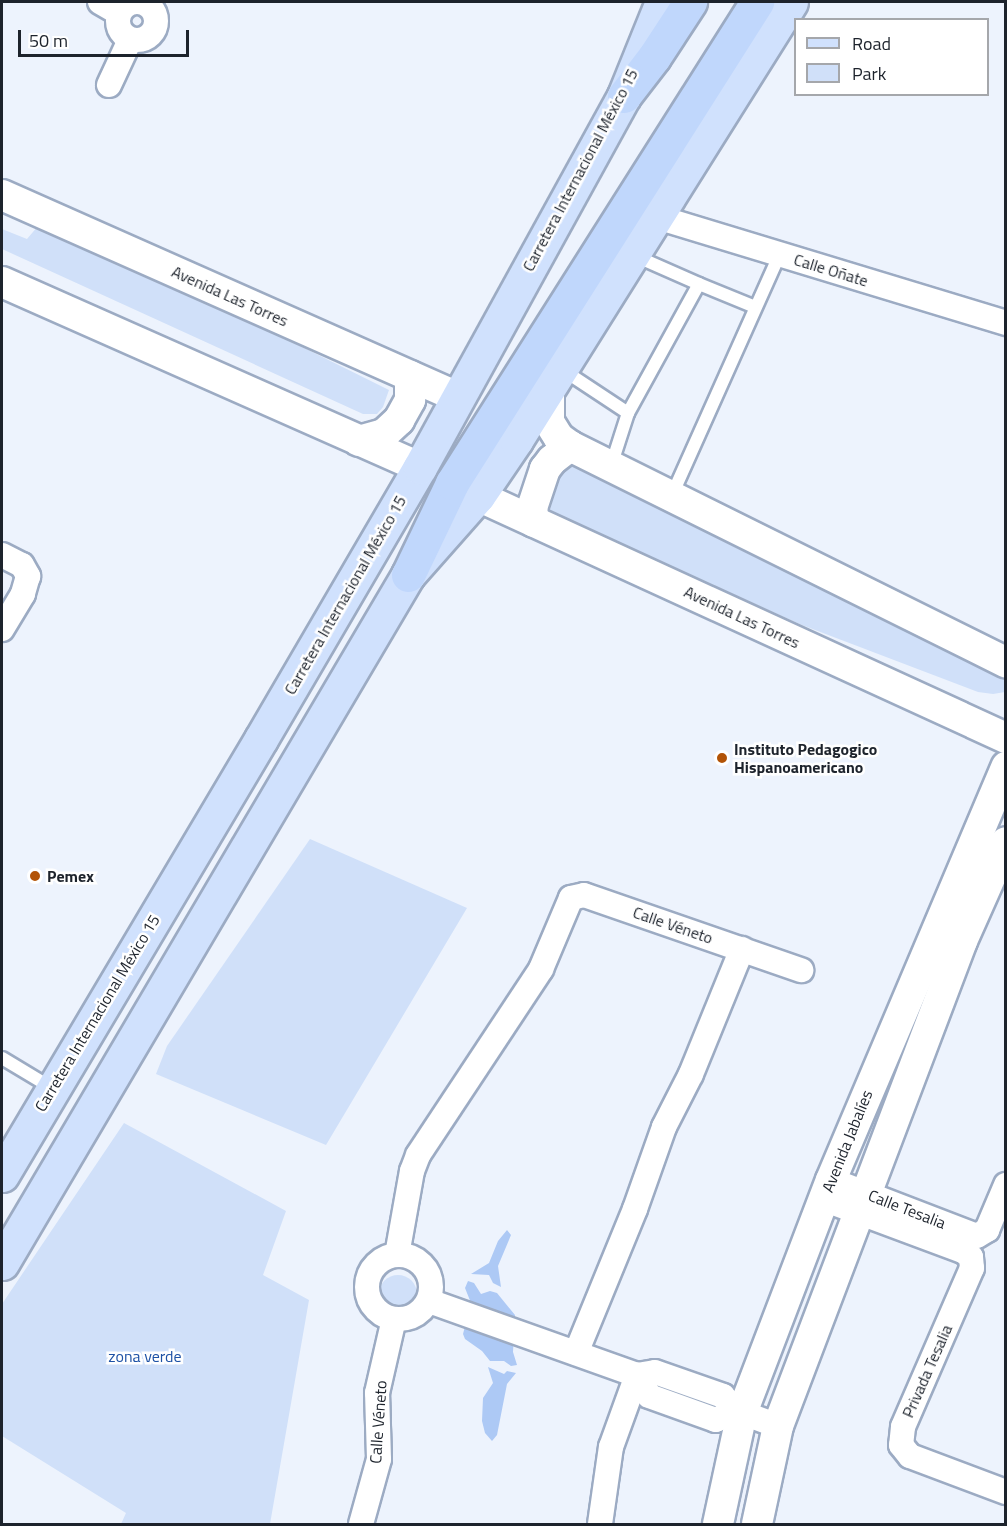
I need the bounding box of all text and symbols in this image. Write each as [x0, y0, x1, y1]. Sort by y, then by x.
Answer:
scale bar [21, 18, 192, 56]
legend [794, 18, 989, 96]
text: 50 m [29, 27, 68, 54]
text: Road [852, 30, 891, 57]
text: Park [852, 60, 886, 87]
street label: Carretera Internacional México 15 [518, 66, 642, 274]
street label: Calle Oñate [792, 250, 870, 290]
street label: Avenida Las Torres [169, 262, 291, 330]
street label: Carretera Internacional México 15 [280, 492, 410, 698]
street label: Avenida Las Torres [681, 582, 803, 652]
place label: Instituto Pedagogico Hispanoamericano [734, 739, 877, 777]
marker: Instituto Pedagogico Hispanoamericano [715, 751, 729, 765]
place label: Pemex [47, 866, 94, 886]
marker: Pemex [28, 869, 42, 883]
street label: Calle Véneto [631, 902, 715, 948]
street label: Carretera Internacional México 15 [30, 911, 164, 1115]
street label: Avenida Jabalíes [818, 1087, 876, 1195]
street label: Calle Tesalia [866, 1185, 948, 1233]
street label: Privada Tesalia [898, 1321, 956, 1421]
park label: zona verde [108, 1346, 182, 1366]
street label: Calle Véneto [366, 1380, 390, 1464]

